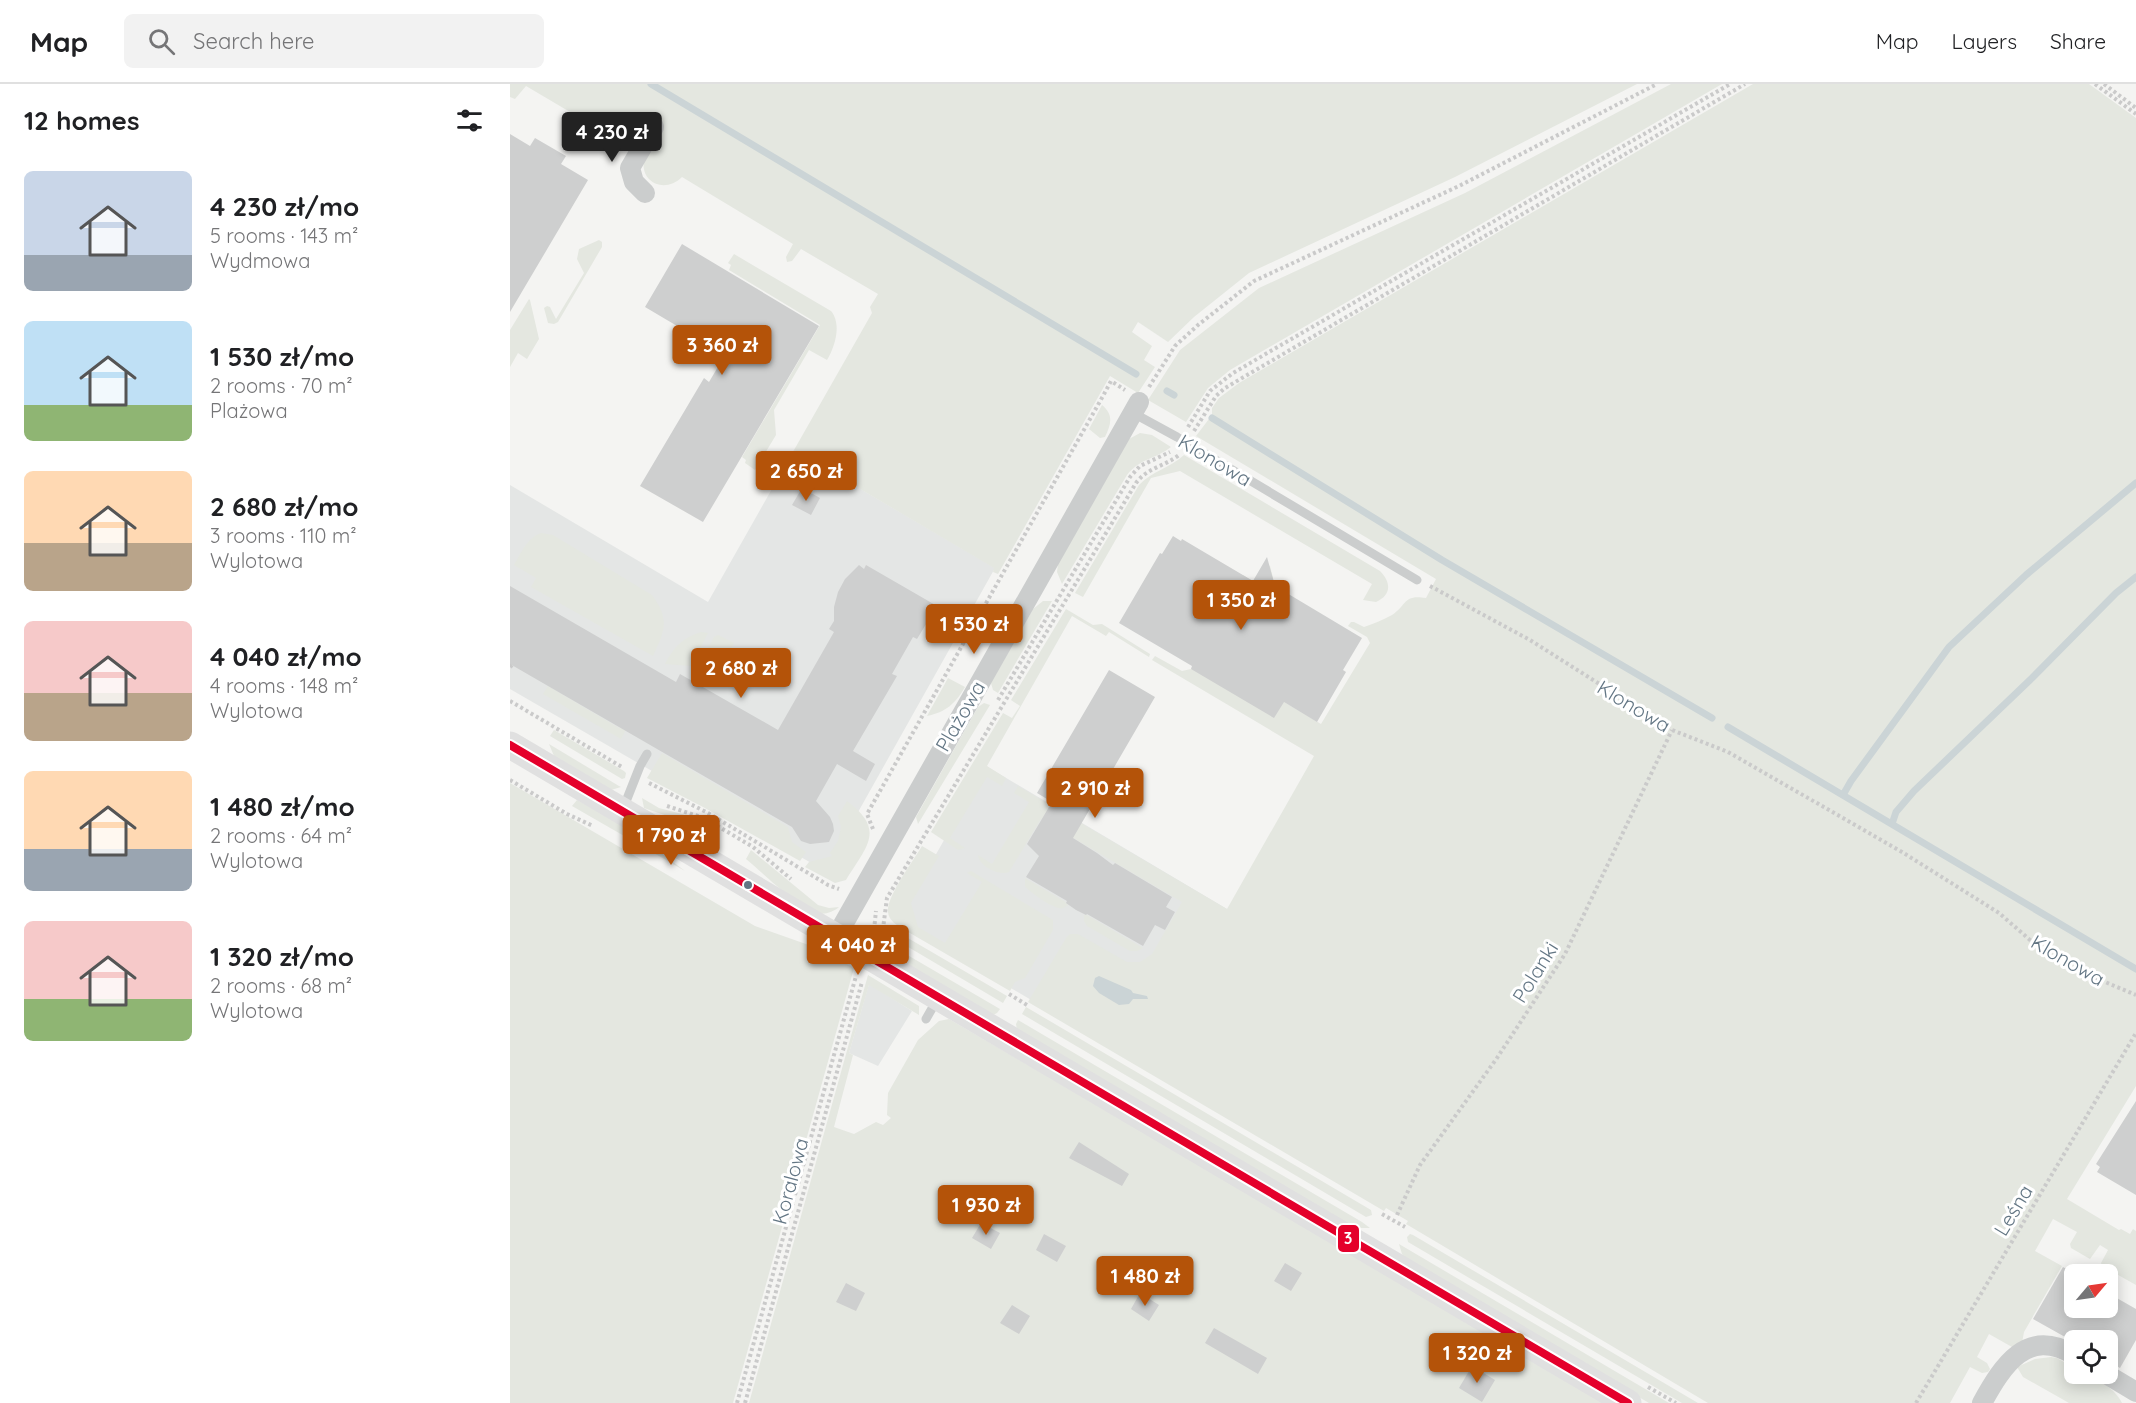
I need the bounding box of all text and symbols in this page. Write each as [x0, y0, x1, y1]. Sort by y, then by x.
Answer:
search box [124, 14, 544, 68]
text: Map [30, 24, 88, 59]
icon: search [145, 25, 178, 58]
text: Search here [193, 27, 315, 55]
text: Map [1876, 28, 1919, 54]
text: Layers [1952, 28, 2017, 54]
text: Share [2050, 28, 2106, 54]
text: 12 homes [24, 104, 140, 137]
icon: filters [453, 104, 486, 137]
pin: 4 230 zł [550, 112, 674, 163]
text: 4 230 zł [576, 119, 648, 144]
text: 4 230 zł/mo [210, 190, 359, 223]
icon: home [72, 195, 144, 267]
text: 5 rooms · 143 m² [210, 223, 358, 248]
text: Wydmowa [210, 248, 310, 273]
pin: 3 360 zł [660, 325, 784, 376]
text: 3 360 zł [686, 332, 758, 357]
text: 1 530 zł/mo [210, 340, 354, 373]
icon: home [72, 345, 144, 417]
text: 2 rooms · 70 m² [210, 373, 353, 398]
text: Plażowa [210, 398, 288, 423]
street label: Klonowa [1174, 428, 1256, 492]
pin: 2 650 zł [744, 451, 868, 502]
text: 2 650 zł [770, 458, 842, 483]
text: 2 680 zł/mo [210, 490, 359, 523]
icon: home [72, 495, 144, 567]
text: 3 rooms · 110 m² [210, 523, 357, 548]
text: Wylotowa [210, 548, 303, 573]
pin: 1 350 zł [1179, 580, 1303, 631]
text: 1 350 zł [1207, 587, 1275, 612]
pin: 1 530 zł [912, 604, 1036, 655]
text: 1 530 zł [940, 611, 1008, 636]
text: 4 040 zł/mo [210, 640, 362, 673]
icon: home [72, 645, 144, 717]
pin: 2 680 zł [679, 648, 803, 699]
text: 2 680 zł [705, 655, 777, 680]
text: 4 rooms · 148 m² [210, 673, 358, 698]
street label: Klonowa [1593, 674, 1675, 738]
street label: Plażowa [930, 676, 990, 756]
text: Wylotowa [210, 698, 303, 723]
pin: 2 910 zł [1033, 768, 1157, 819]
text: 2 910 zł [1060, 775, 1130, 800]
text: 1 480 zł/mo [210, 790, 355, 823]
icon: home [72, 795, 144, 867]
pin: 1 790 zł [609, 815, 733, 866]
text: 1 790 zł [637, 822, 705, 847]
text: 2 rooms · 64 m² [210, 823, 352, 848]
text: Wylotowa [210, 848, 303, 873]
unlabelled marker [742, 879, 754, 891]
pin: 4 040 zł [796, 925, 920, 976]
street label: Klonowa [2027, 929, 2109, 991]
text: 4 040 zł [821, 932, 895, 957]
street label: Polanki [1507, 937, 1563, 1007]
text: 1 320 zł/mo [210, 940, 354, 973]
icon: home [72, 945, 144, 1017]
text: 2 rooms · 68 m² [210, 973, 352, 998]
text: Wylotowa [210, 998, 303, 1023]
street label: Koralowa [766, 1135, 814, 1227]
street label: Leśna [1988, 1180, 2038, 1240]
pin: 1 930 zł [924, 1185, 1048, 1236]
text: 1 930 zł [952, 1192, 1020, 1217]
line badge: 3 [1337, 1224, 1360, 1253]
text: 3 [1344, 1228, 1352, 1248]
pin: 1 480 zł [1083, 1256, 1207, 1307]
text: 1 480 zł [1110, 1263, 1180, 1288]
north arrow [2064, 1264, 2118, 1318]
map controls [2064, 1264, 2118, 1384]
button: locate [2064, 1330, 2118, 1384]
pin: 1 320 zł [1415, 1333, 1539, 1384]
text: 1 320 zł [1443, 1340, 1511, 1365]

